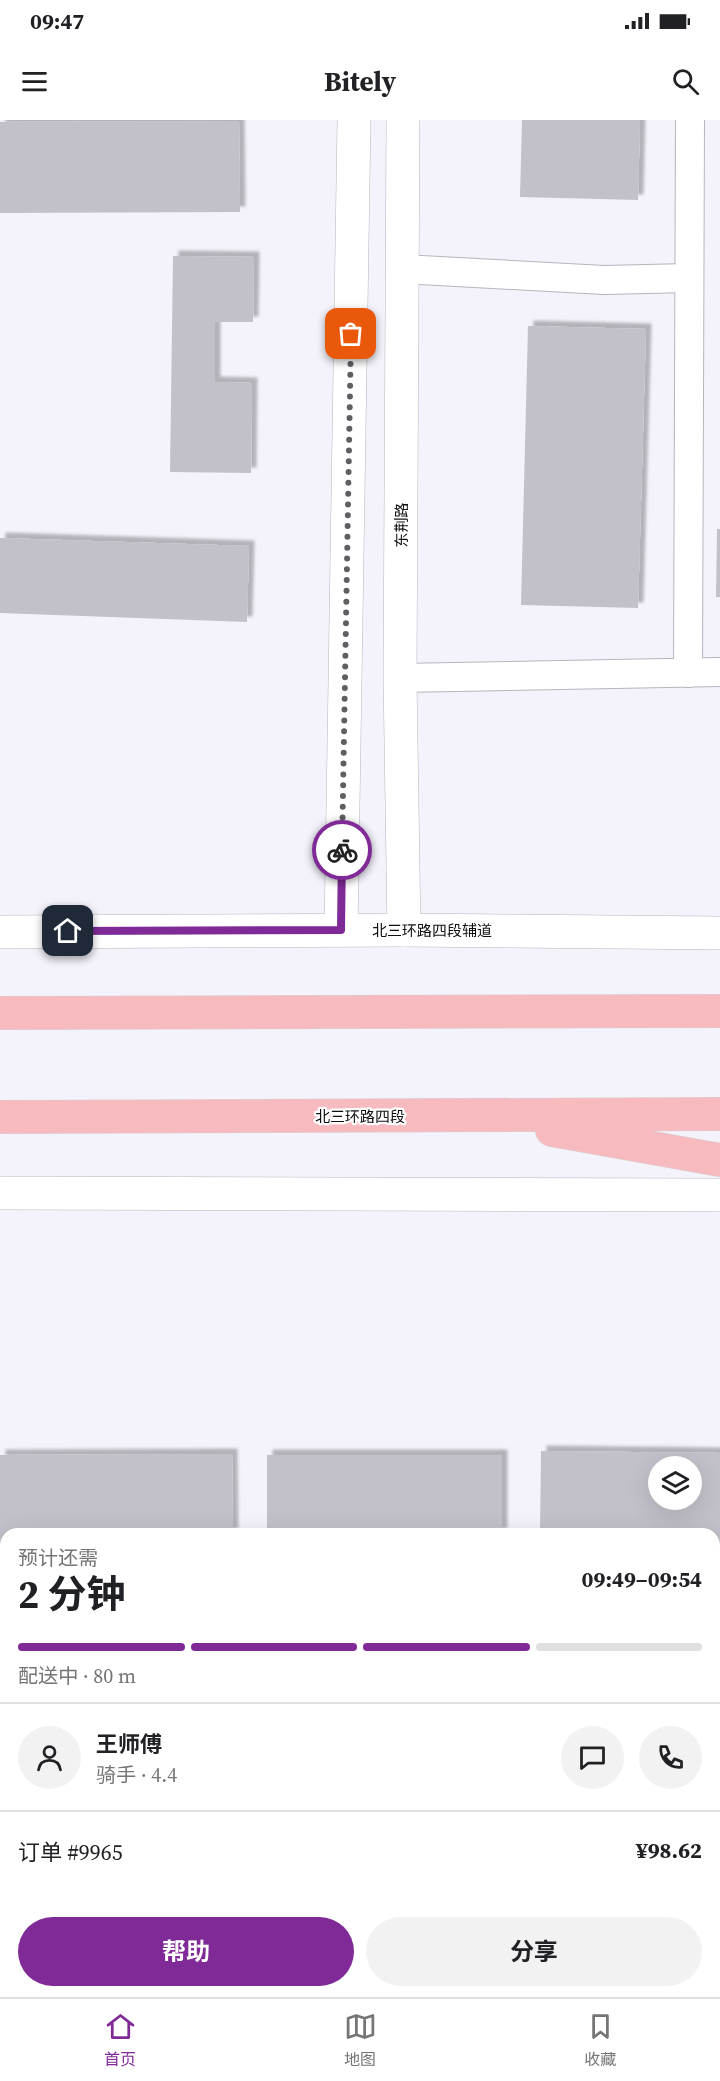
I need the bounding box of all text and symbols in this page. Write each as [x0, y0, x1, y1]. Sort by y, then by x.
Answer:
text: 09:47 [30, 6, 84, 36]
text: Bitely [324, 63, 396, 100]
icon: menu [18, 65, 51, 98]
icon: search [669, 65, 702, 98]
pin [325, 308, 376, 359]
icon: bag [334, 317, 367, 350]
street label: 东荆路 [391, 502, 412, 548]
courier [312, 820, 372, 880]
icon: bike [326, 834, 359, 867]
pin [42, 905, 93, 956]
icon: home [51, 914, 84, 947]
street label: 北三环路四段辅道 [372, 920, 492, 941]
street label: 北三环路四段 [315, 1106, 405, 1127]
map controls [648, 1456, 702, 1510]
button: layers [648, 1456, 702, 1510]
text: 预计还需 [18, 1544, 98, 1572]
text: 09:49–09:54 [582, 1564, 702, 1594]
text: 2 分钟 [18, 1568, 125, 1621]
text: 配送中 · 80 m [18, 1662, 136, 1690]
button: person [18, 1726, 81, 1789]
button: chat [561, 1726, 624, 1789]
button: phone [639, 1726, 702, 1789]
text: 王师傅 [96, 1729, 162, 1759]
text: 骑手 · 4.4 [96, 1761, 177, 1789]
text: ¥98.62 [636, 1835, 702, 1865]
text: 订单 #9965 [18, 1837, 123, 1867]
button: 帮助 [18, 1917, 354, 1986]
button: 分享 [366, 1917, 702, 1986]
tab: 首页 [104, 2010, 137, 2070]
tab: 地图 [344, 2010, 377, 2070]
tab: 收藏 [584, 2010, 617, 2070]

